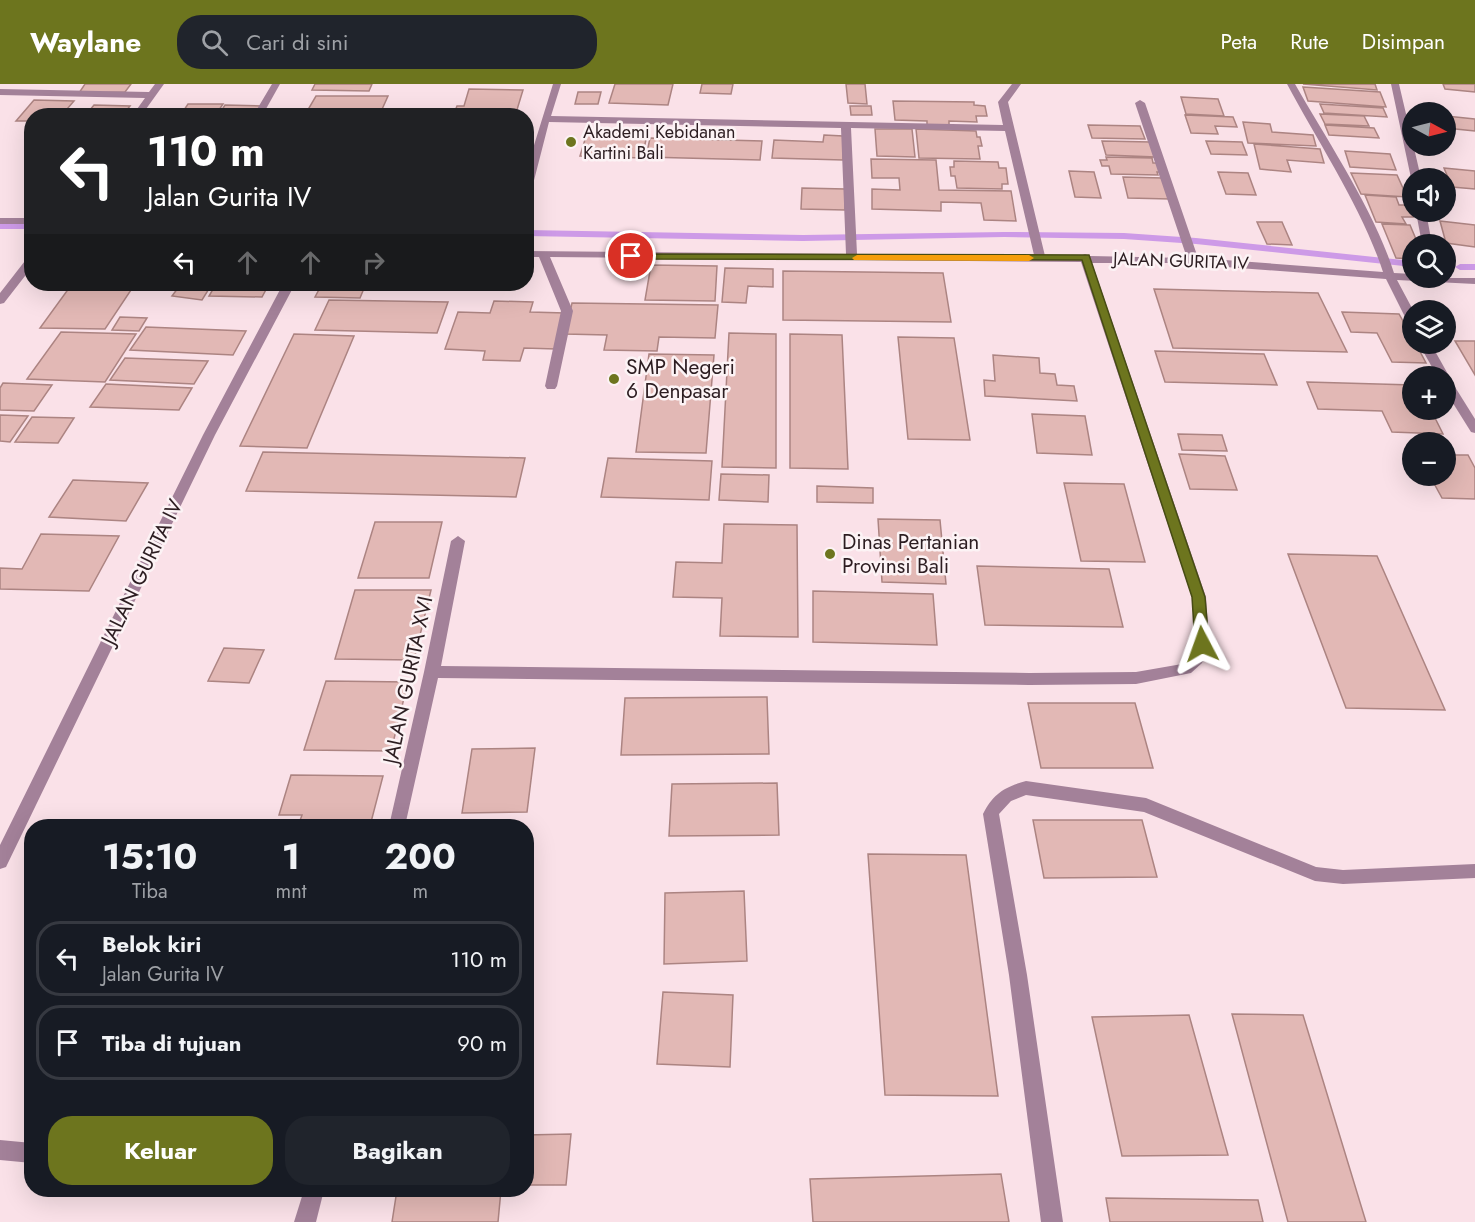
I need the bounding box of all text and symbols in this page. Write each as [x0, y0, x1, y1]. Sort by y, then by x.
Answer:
search box [177, 15, 597, 69]
text: Waylane [30, 22, 141, 63]
icon: search [198, 26, 231, 59]
text: Cari di sini [246, 26, 349, 58]
text: Peta [1220, 27, 1257, 57]
text: Rute [1290, 27, 1329, 57]
text: Disimpan [1362, 27, 1445, 57]
north arrow [1402, 102, 1456, 156]
map controls [1402, 102, 1456, 486]
place label: Akademi Kebidanan Kartini Bali [583, 119, 735, 166]
text: 110 m [147, 121, 265, 182]
icon: left [48, 132, 126, 210]
marker: Akademi Kebidanan Kartini Bali [564, 135, 578, 149]
button: sound [1402, 168, 1456, 222]
text: Jalan Gurita IV [147, 177, 311, 216]
pin [605, 230, 656, 281]
button: search [1402, 234, 1456, 288]
icon: arrive [614, 239, 647, 272]
icon: left [168, 246, 201, 279]
icon: ahead [231, 246, 264, 279]
icon: ahead [294, 246, 327, 279]
icon: right [357, 246, 390, 279]
street label: JALAN GURITA IV [1111, 246, 1249, 276]
button: layers [1402, 300, 1456, 354]
place label: SMP Negeri 6 Denpasar [626, 352, 735, 406]
button: + [1402, 366, 1456, 420]
marker: SMP Negeri 6 Denpasar [607, 372, 621, 386]
button: − [1402, 432, 1456, 486]
street label: JALAN GURITA IV [92, 494, 190, 653]
place label: Dinas Pertanian Provinsi Bali [842, 527, 979, 581]
marker: Dinas Pertanian Provinsi Bali [823, 547, 837, 561]
street label: JALAN GURITA XVI [375, 593, 440, 770]
position arrow [1170, 612, 1234, 676]
text: 15:10 [102, 830, 197, 882]
text: 1 [282, 830, 300, 882]
text: 200 [385, 830, 456, 882]
text: Tiba [132, 877, 168, 906]
text: mnt [276, 877, 306, 906]
text: m [412, 877, 428, 906]
text: Belok kiri [102, 928, 201, 960]
icon: left [51, 942, 84, 975]
text: 110 m [450, 943, 507, 975]
text: Jalan Gurita IV [102, 960, 224, 989]
icon: arrive [51, 1026, 84, 1059]
text: Tiba di tujuan [102, 1027, 241, 1059]
text: 90 m [457, 1027, 507, 1059]
button: Keluar [48, 1116, 273, 1185]
button: Bagikan [285, 1116, 510, 1185]

